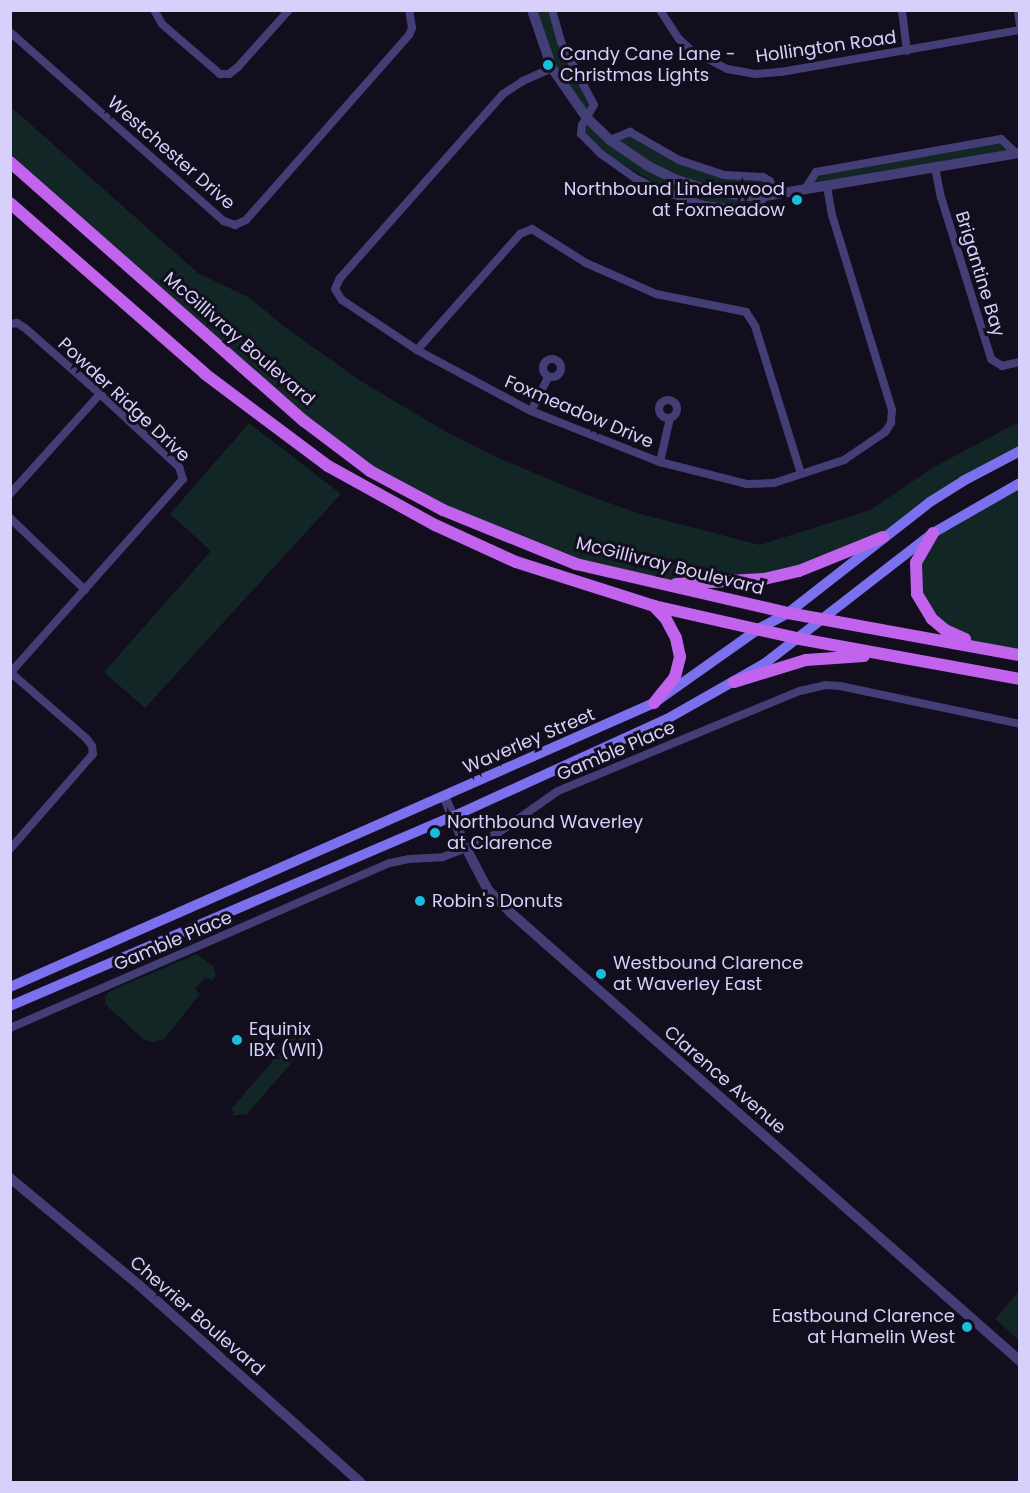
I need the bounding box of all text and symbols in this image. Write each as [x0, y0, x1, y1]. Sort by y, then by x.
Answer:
street label: Hollington Road [754, 26, 898, 68]
place label: Candy Cane Lane - Christmas Lights [560, 44, 736, 86]
marker: Candy Cane Lane - Christmas Lights [541, 58, 555, 72]
street label: Westchester Drive [103, 92, 239, 214]
place label: Northbound Lindenwood at Foxmeadow [564, 179, 785, 222]
marker: Northbound Lindenwood at Foxmeadow [790, 193, 804, 207]
street label: Brigantine Bay [951, 209, 1009, 339]
street label: McGillivray Boulevard [159, 268, 319, 410]
street label: Powder Ridge Drive [54, 333, 194, 467]
street label: Foxmeadow Drive [501, 371, 657, 453]
street label: McGillivray Boulevard [574, 532, 766, 600]
street label: Waverley Street [460, 704, 598, 778]
street label: Gamble Place [554, 716, 678, 786]
place label: Northbound Waverley at Clarence [447, 812, 643, 854]
marker: Northbound Waverley at Clarence [428, 826, 442, 840]
place label: Robin's Donuts [432, 890, 563, 912]
marker: Robin's Donuts [413, 894, 427, 908]
street label: Gamble Place [111, 906, 235, 976]
place label: Westbound Clarence at Waverley East [613, 953, 803, 996]
marker: Westbound Clarence at Waverley East [594, 967, 608, 981]
place label: Equinix IBX (WI1) [249, 1019, 325, 1062]
street label: Clarence Avenue [660, 1021, 790, 1139]
marker: Equinix IBX (WI1) [230, 1033, 244, 1047]
street label: Chevrier Boulevard [125, 1252, 269, 1380]
place label: Eastbound Clarence at Hamelin West [772, 1306, 955, 1348]
marker: Eastbound Clarence at Hamelin West [960, 1320, 974, 1334]

